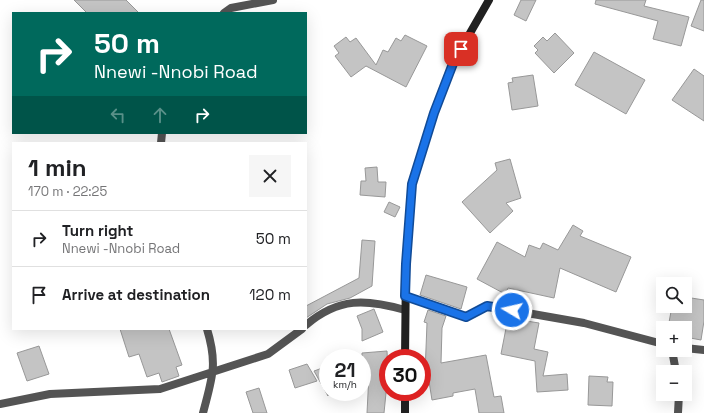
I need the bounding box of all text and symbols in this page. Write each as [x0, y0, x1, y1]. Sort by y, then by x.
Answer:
text: 50 m [94, 25, 160, 61]
icon: right [28, 28, 80, 80]
pin [444, 32, 478, 66]
icon: arrive [450, 38, 472, 60]
text: Nnewi -Nnobi Road [94, 60, 258, 83]
icon: left [107, 104, 129, 126]
icon: ahead [149, 104, 171, 126]
icon: right [191, 104, 213, 126]
text: 1 min [28, 152, 87, 183]
button: close [249, 155, 291, 197]
text: 170 m · 22:25 [28, 183, 107, 200]
text: Turn right [62, 221, 133, 240]
icon: right [28, 228, 50, 250]
text: 50 m [256, 229, 291, 248]
text: Nnewi -Nnobi Road [62, 240, 180, 257]
map controls [656, 277, 692, 401]
button: search [656, 277, 692, 313]
icon: arrive [28, 284, 50, 306]
text: Arrive at destination [62, 285, 210, 304]
text: 120 m [249, 285, 291, 304]
position arrow [491, 289, 533, 331]
button: + [656, 321, 692, 357]
speed limit sign: 30 [379, 349, 431, 401]
text: 21 [335, 357, 355, 383]
button: − [656, 365, 692, 401]
text: km/h [333, 378, 357, 391]

